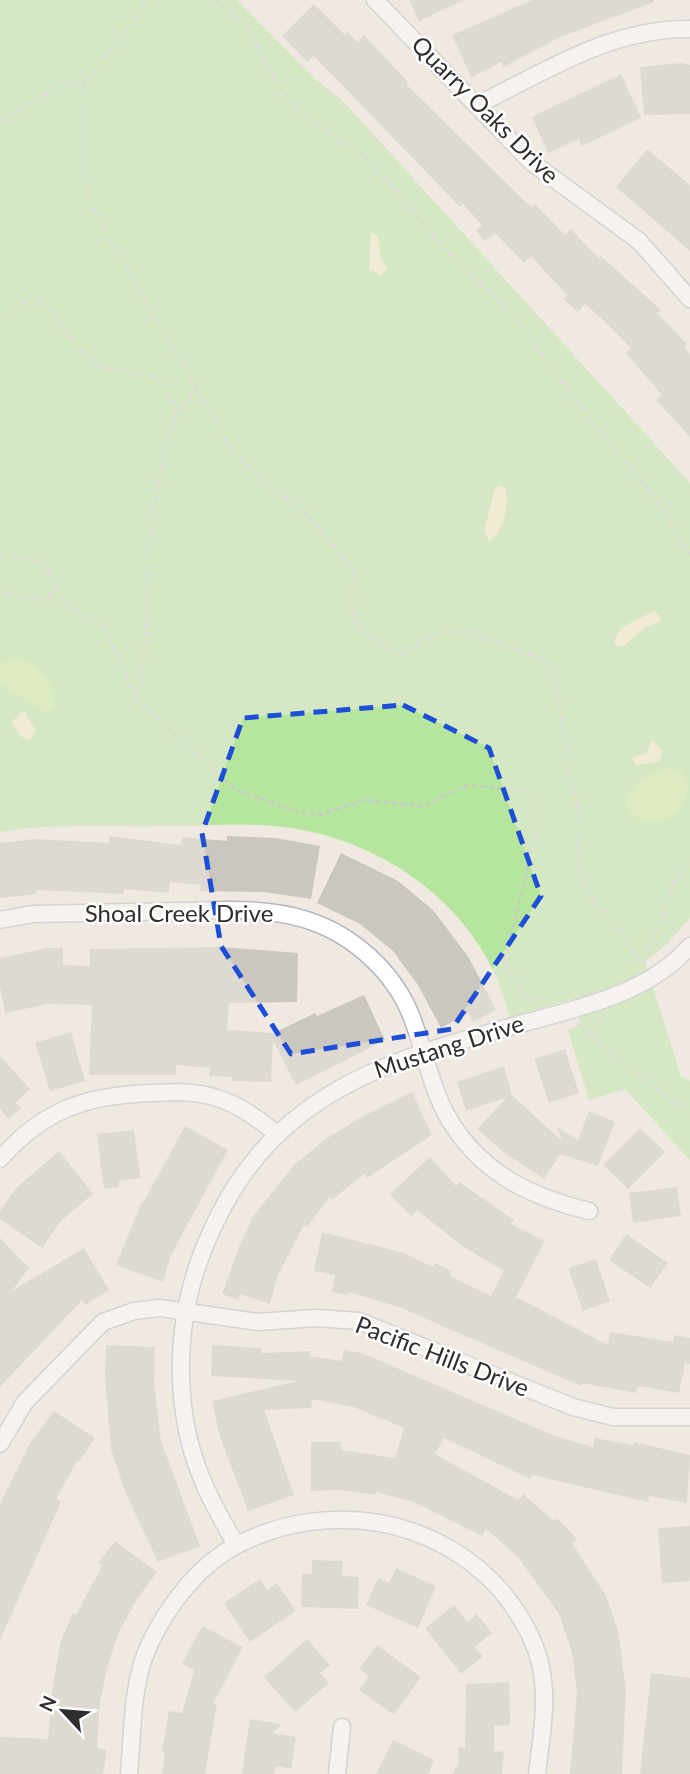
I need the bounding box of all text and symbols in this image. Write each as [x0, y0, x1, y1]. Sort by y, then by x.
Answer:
street label: Quarry Oaks Drive [406, 29, 566, 189]
street label: Shoal Creek Drive [85, 898, 273, 927]
street label: Mustang Drive [370, 1008, 527, 1083]
street label: Pacific Hills Drive [352, 1309, 533, 1402]
north arrow [28, 1676, 98, 1746]
text: N [34, 1692, 61, 1715]

